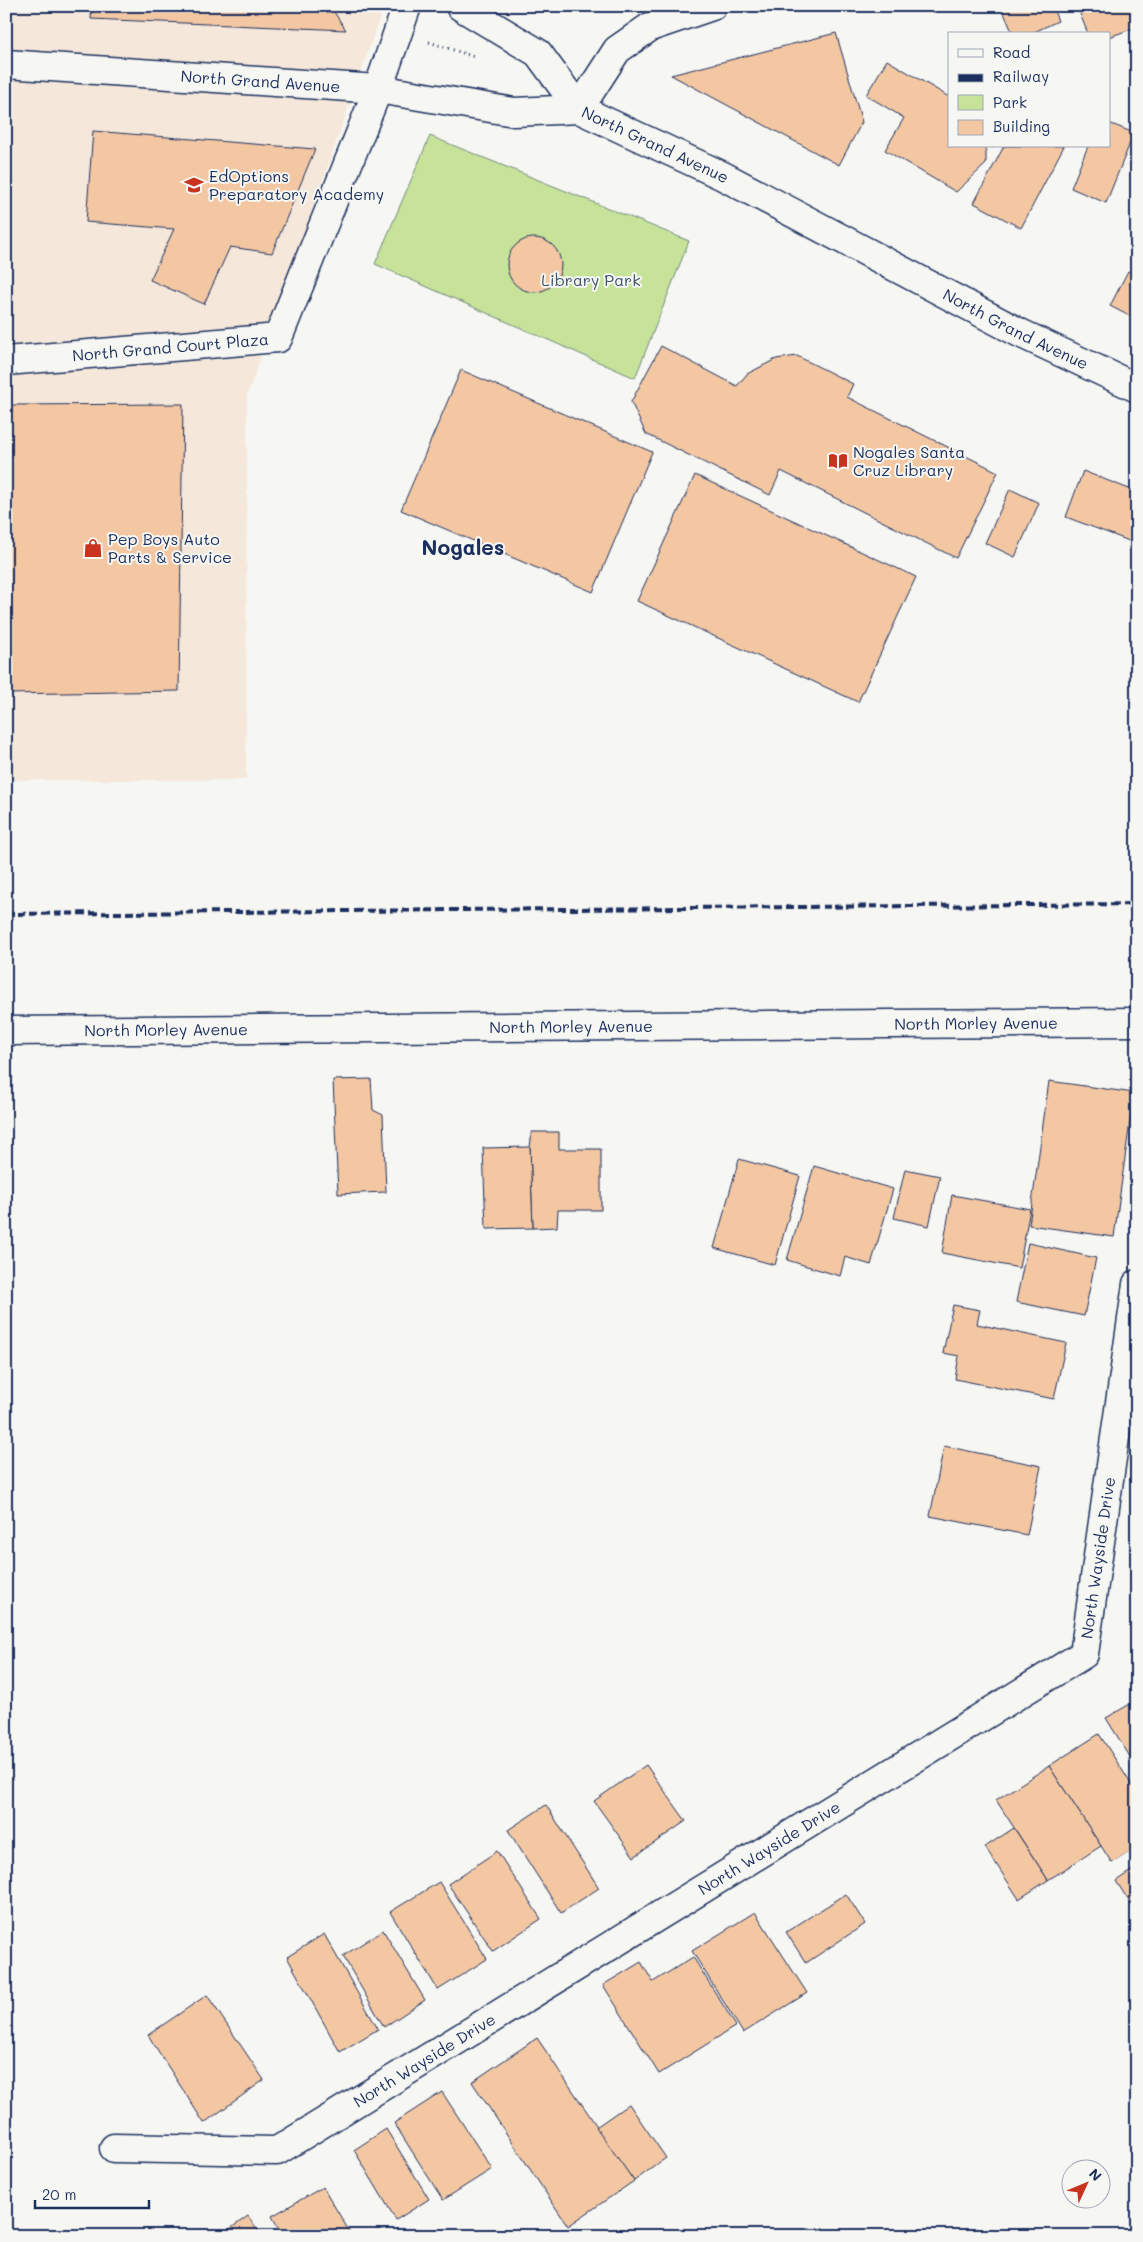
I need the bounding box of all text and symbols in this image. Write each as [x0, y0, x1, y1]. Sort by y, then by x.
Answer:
legend [948, 32, 1110, 148]
text: Road [993, 42, 1030, 62]
street label: North Grand Avenue [180, 65, 341, 96]
text: Railway [993, 66, 1049, 86]
text: Park [993, 92, 1027, 112]
street label: North Grand Avenue [579, 101, 733, 187]
text: Building [993, 116, 1050, 136]
place label: EdOptions Preparatory Academy [209, 165, 384, 204]
school or university icon: EdOptions Preparatory Academy [183, 174, 205, 196]
park label: Library Park [541, 269, 641, 290]
street label: North Grand Avenue [940, 283, 1092, 374]
street label: North Grand Court Plaza [71, 328, 270, 365]
place label: Nogales Santa Cruz Library [853, 441, 965, 480]
library icon: Nogales Santa Cruz Library [827, 450, 849, 472]
place label: Pep Boys Auto Parts & Service [108, 528, 232, 567]
district label: Nogales [422, 533, 504, 560]
shop icon: Pep Boys Auto Parts & Service [82, 537, 104, 559]
street label: North Morley Avenue [894, 1012, 1058, 1034]
street label: North Morley Avenue [489, 1015, 653, 1037]
street label: North Morley Avenue [84, 1018, 248, 1040]
street label: North Wayside Drive [1075, 1475, 1119, 1640]
street label: North Wayside Drive [694, 1796, 844, 1899]
street label: North Wayside Drive [349, 2008, 499, 2112]
north arrow [1060, 2160, 1110, 2210]
text: N [1085, 2164, 1106, 2185]
scale bar [35, 2177, 149, 2209]
text: 20 m [42, 2184, 76, 2204]

